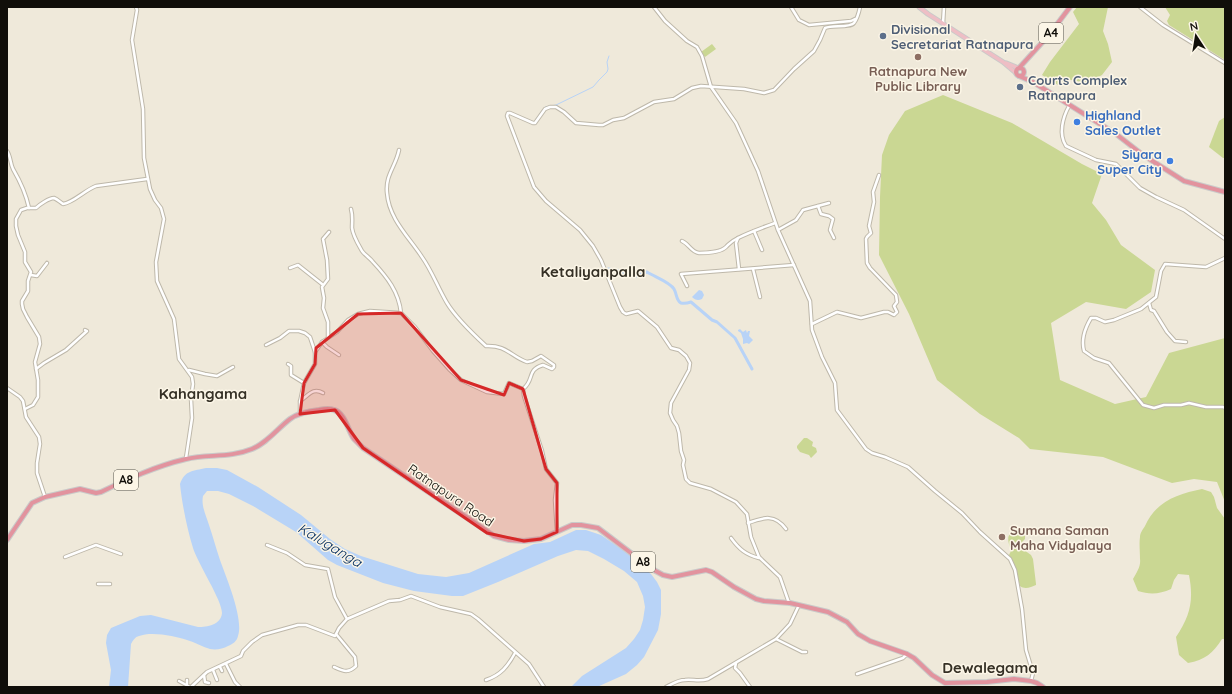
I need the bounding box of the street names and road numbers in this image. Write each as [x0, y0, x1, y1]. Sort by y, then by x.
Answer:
road number: A4 [1039, 23, 1063, 43]
street label: Ratnapura Road [405, 460, 497, 530]
road number: A8 [114, 470, 138, 490]
road number: A8 [631, 552, 655, 572]

